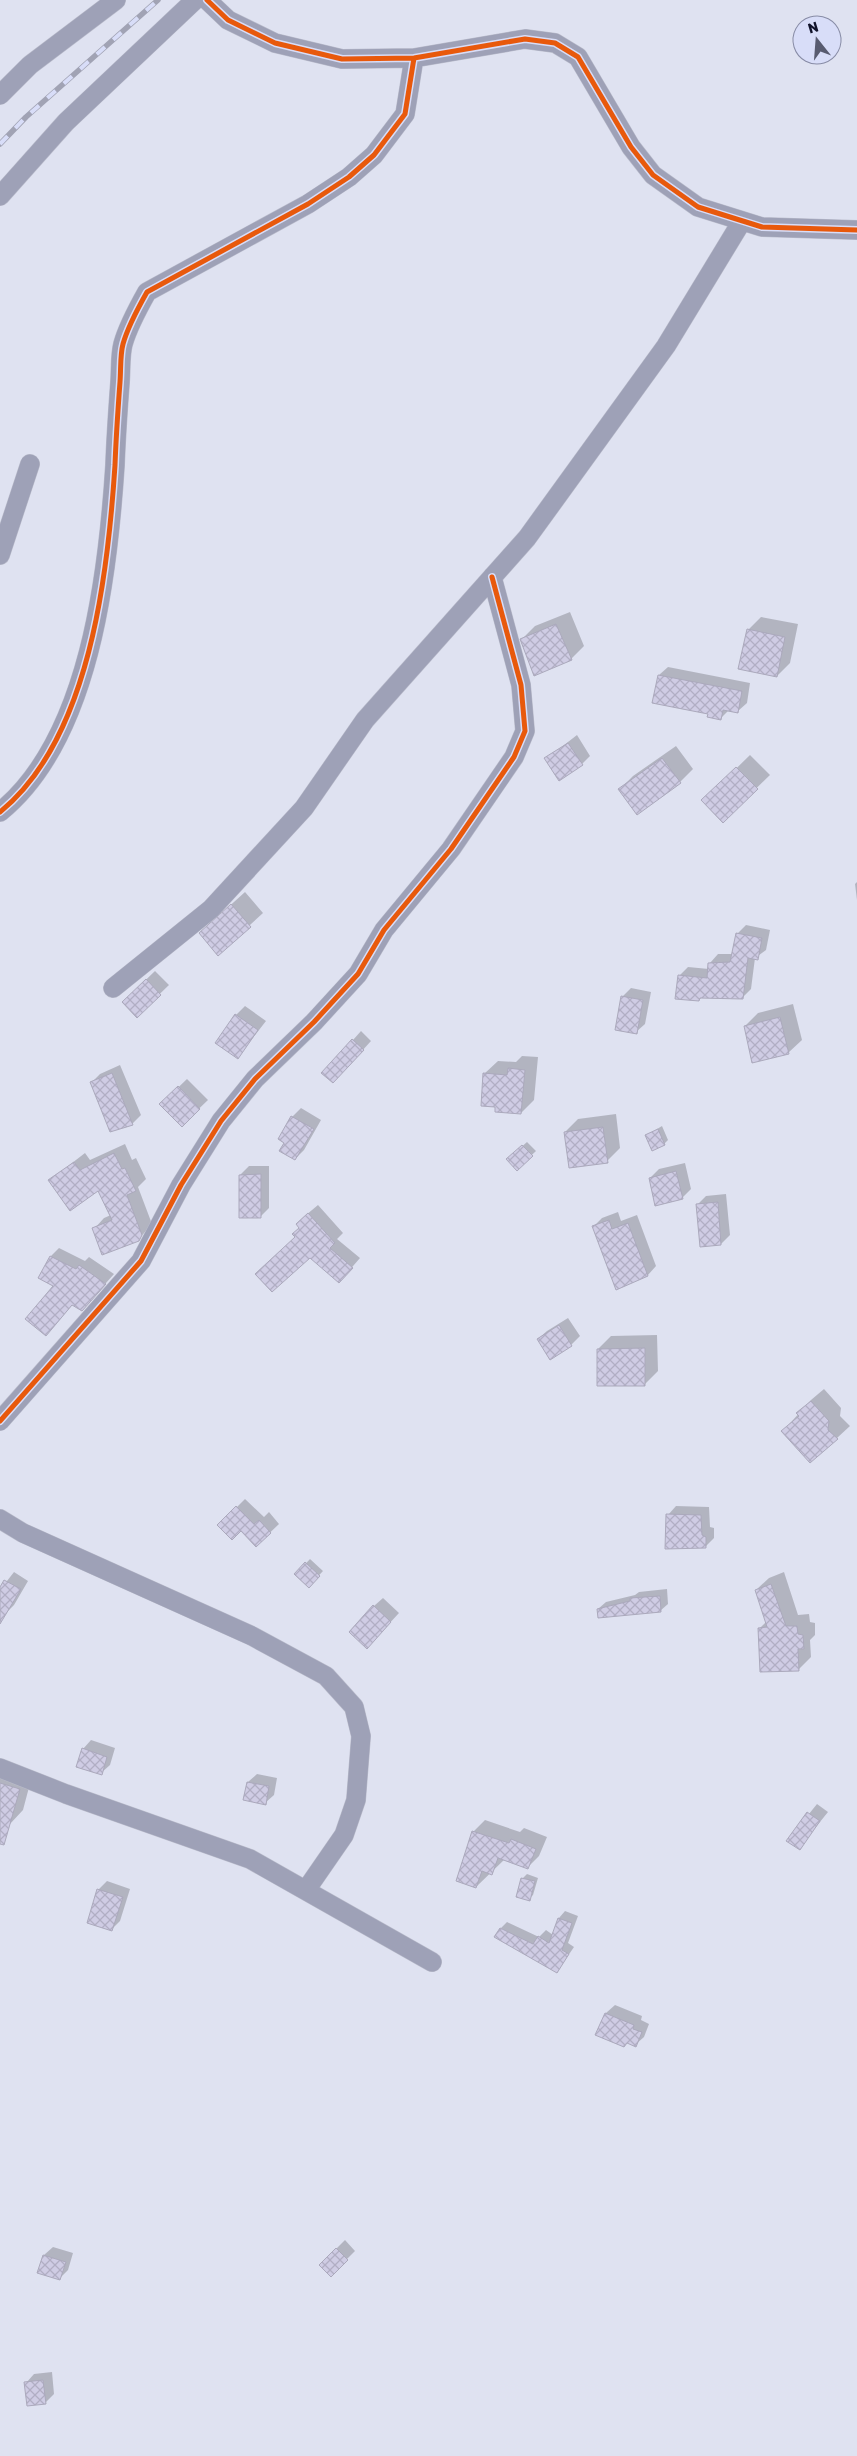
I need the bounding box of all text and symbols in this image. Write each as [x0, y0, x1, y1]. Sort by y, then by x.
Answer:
north arrow [792, 15, 842, 65]
text: N [806, 18, 821, 38]

